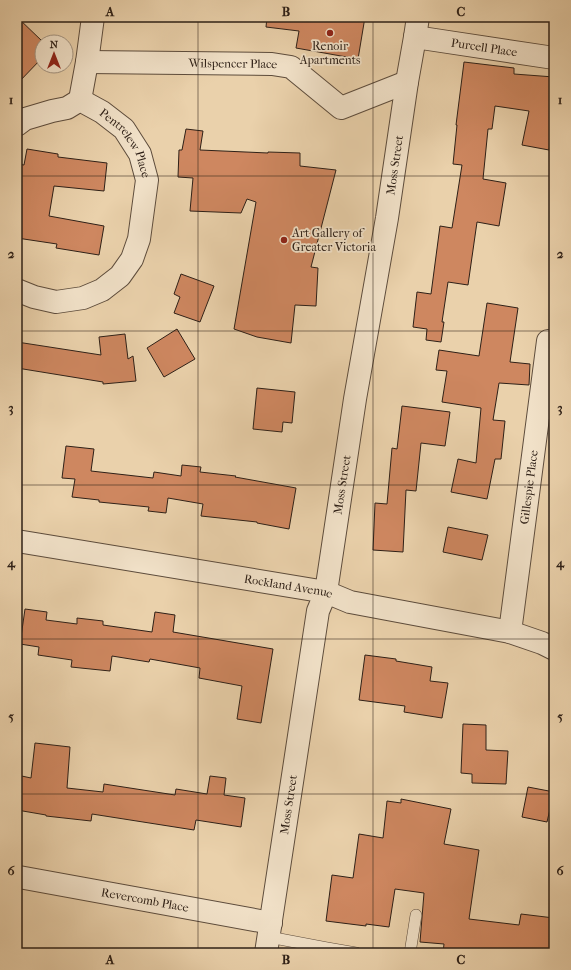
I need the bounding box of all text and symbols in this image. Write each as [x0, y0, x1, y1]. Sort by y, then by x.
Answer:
text: A [105, 4, 115, 19]
text: B [282, 4, 291, 19]
text: C [457, 4, 466, 19]
marker: Renoir Apartments [325, 28, 335, 38]
north arrow [34, 34, 74, 74]
street label: Purcell Place [450, 36, 518, 59]
text: N [50, 38, 59, 51]
place label: Renoir Apartments [299, 39, 361, 67]
street label: Wilspencer Place [188, 56, 278, 72]
text: 1 [9, 92, 14, 107]
text: 1 [558, 92, 563, 107]
street label: Pentrelew Place [97, 106, 153, 179]
street label: Moss Street [383, 134, 406, 196]
place label: Art Gallery of Greater Victoria [291, 226, 376, 254]
marker: Art Gallery of Greater Victoria [279, 235, 289, 245]
text: 2 [8, 246, 15, 261]
text: 2 [557, 246, 564, 261]
text: 3 [8, 400, 14, 416]
text: 3 [557, 400, 563, 416]
street label: Gillespie Place [517, 449, 541, 525]
street label: Moss Street [331, 453, 354, 516]
text: 4 [6, 555, 16, 571]
text: 4 [555, 555, 565, 571]
street label: Rockland Avenue [243, 572, 335, 601]
text: 5 [8, 709, 14, 724]
text: 5 [557, 709, 563, 724]
street label: Moss Street [277, 773, 300, 835]
text: 6 [7, 863, 15, 878]
text: 6 [556, 863, 564, 878]
street label: Revercomb Place [100, 885, 190, 915]
text: A [105, 952, 115, 967]
text: B [282, 952, 291, 967]
text: C [457, 952, 466, 967]

